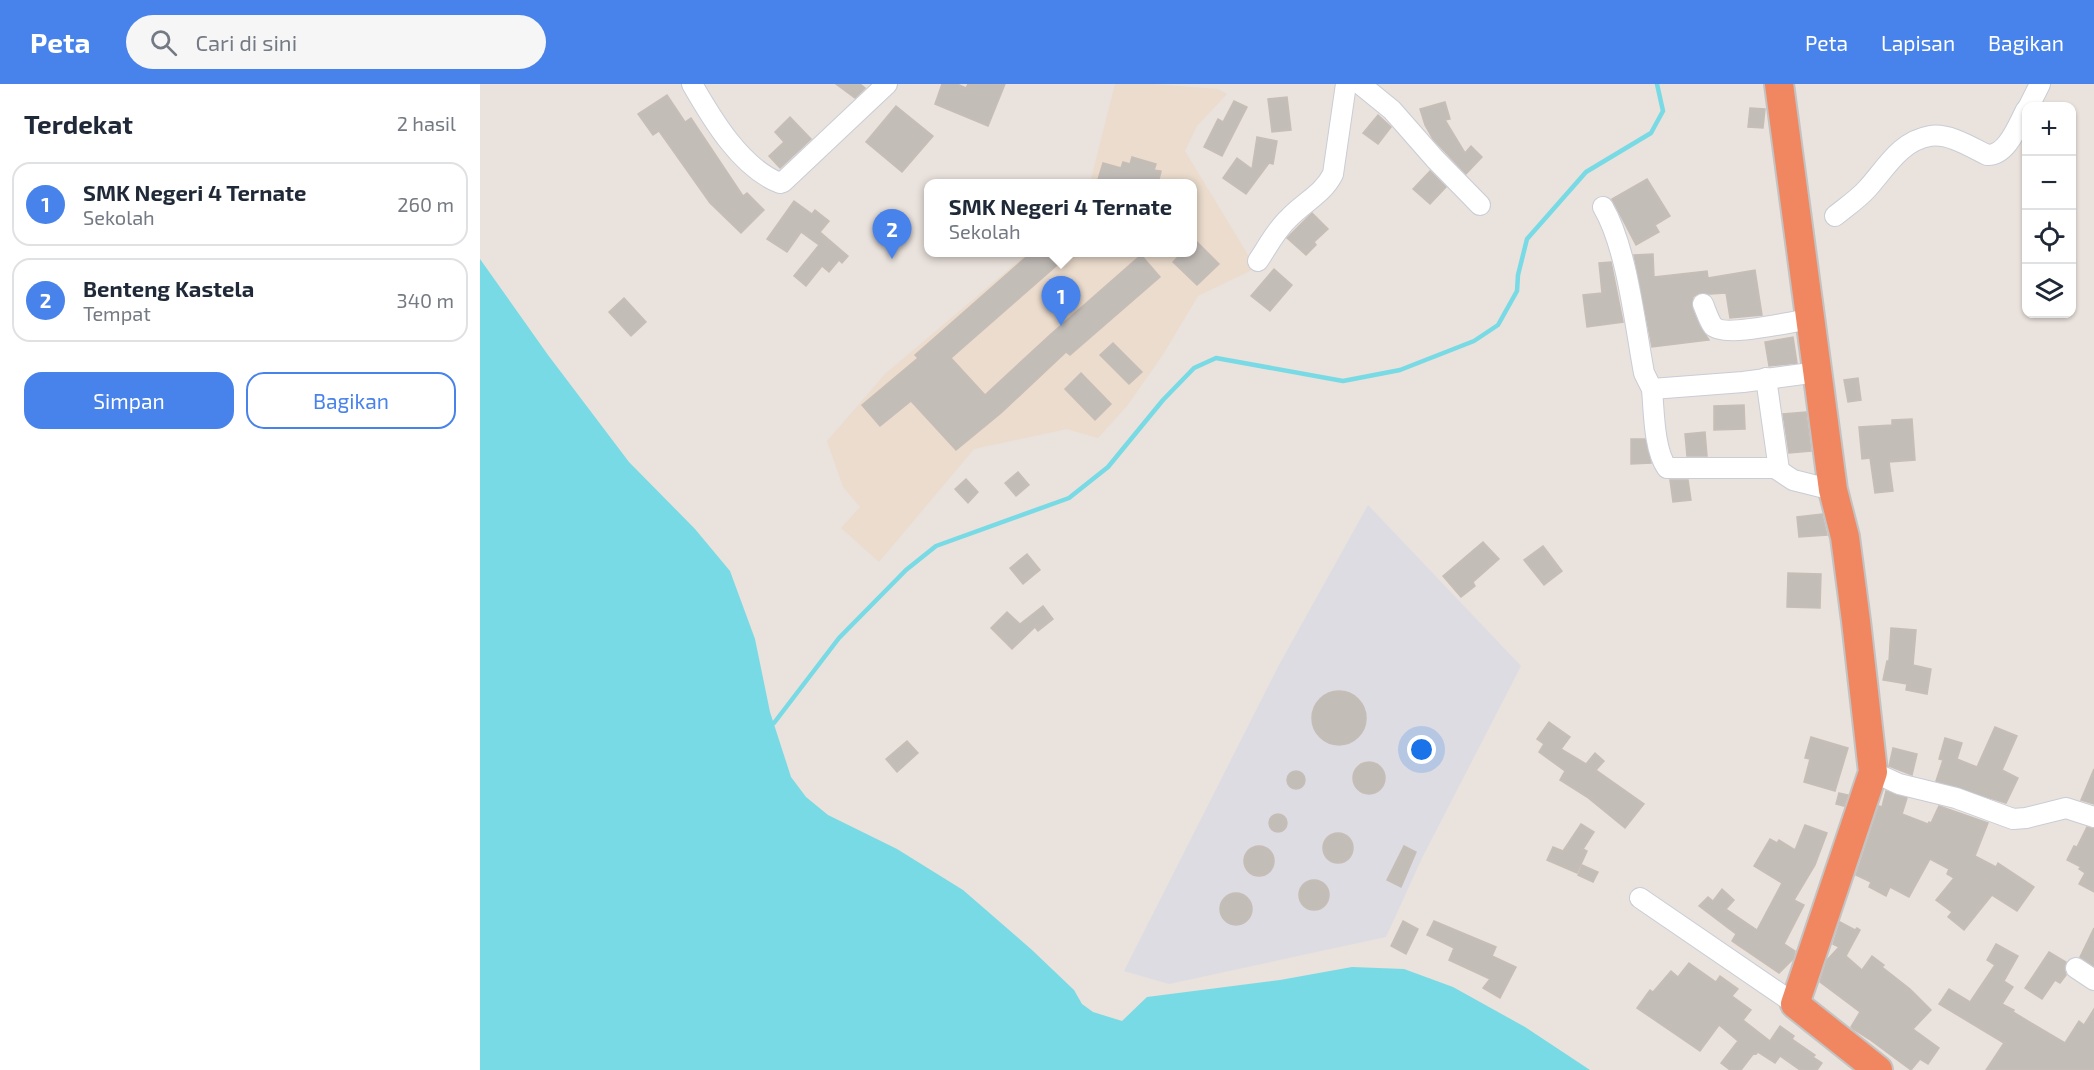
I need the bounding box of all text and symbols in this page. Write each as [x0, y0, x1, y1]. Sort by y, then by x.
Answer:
search box [126, 15, 546, 69]
text: Peta [30, 25, 90, 59]
icon: search [147, 26, 180, 59]
text: Cari di sini [195, 29, 297, 55]
text: Peta [1805, 30, 1848, 55]
text: Lapisan [1881, 30, 1955, 55]
text: Bagikan [1988, 30, 2064, 55]
map controls [2022, 102, 2076, 318]
button: + [2022, 102, 2076, 156]
text: Terdekat [24, 108, 133, 139]
text: 2 hasil [397, 111, 456, 135]
button: − [2022, 156, 2076, 210]
text: SMK Negeri 4 Ternate [83, 179, 306, 205]
popup [924, 179, 1197, 257]
text: 1 [41, 192, 50, 216]
text: 260 m [397, 192, 454, 216]
text: SMK Negeri 4 Ternate [949, 193, 1172, 219]
text: Sekolah [83, 205, 155, 229]
pin: 2 [872, 210, 912, 259]
button: locate [2022, 210, 2076, 264]
text: Sekolah [949, 219, 1021, 243]
button: layers [2022, 264, 2076, 318]
text: Benteng Kastela [83, 275, 254, 301]
pin: 1 [1042, 276, 1080, 326]
text: 2 [40, 288, 51, 312]
text: 340 m [397, 288, 454, 312]
text: Tempat [83, 301, 151, 325]
button: Simpan [24, 372, 234, 429]
button: Bagikan [246, 372, 456, 429]
your location [1407, 735, 1436, 764]

